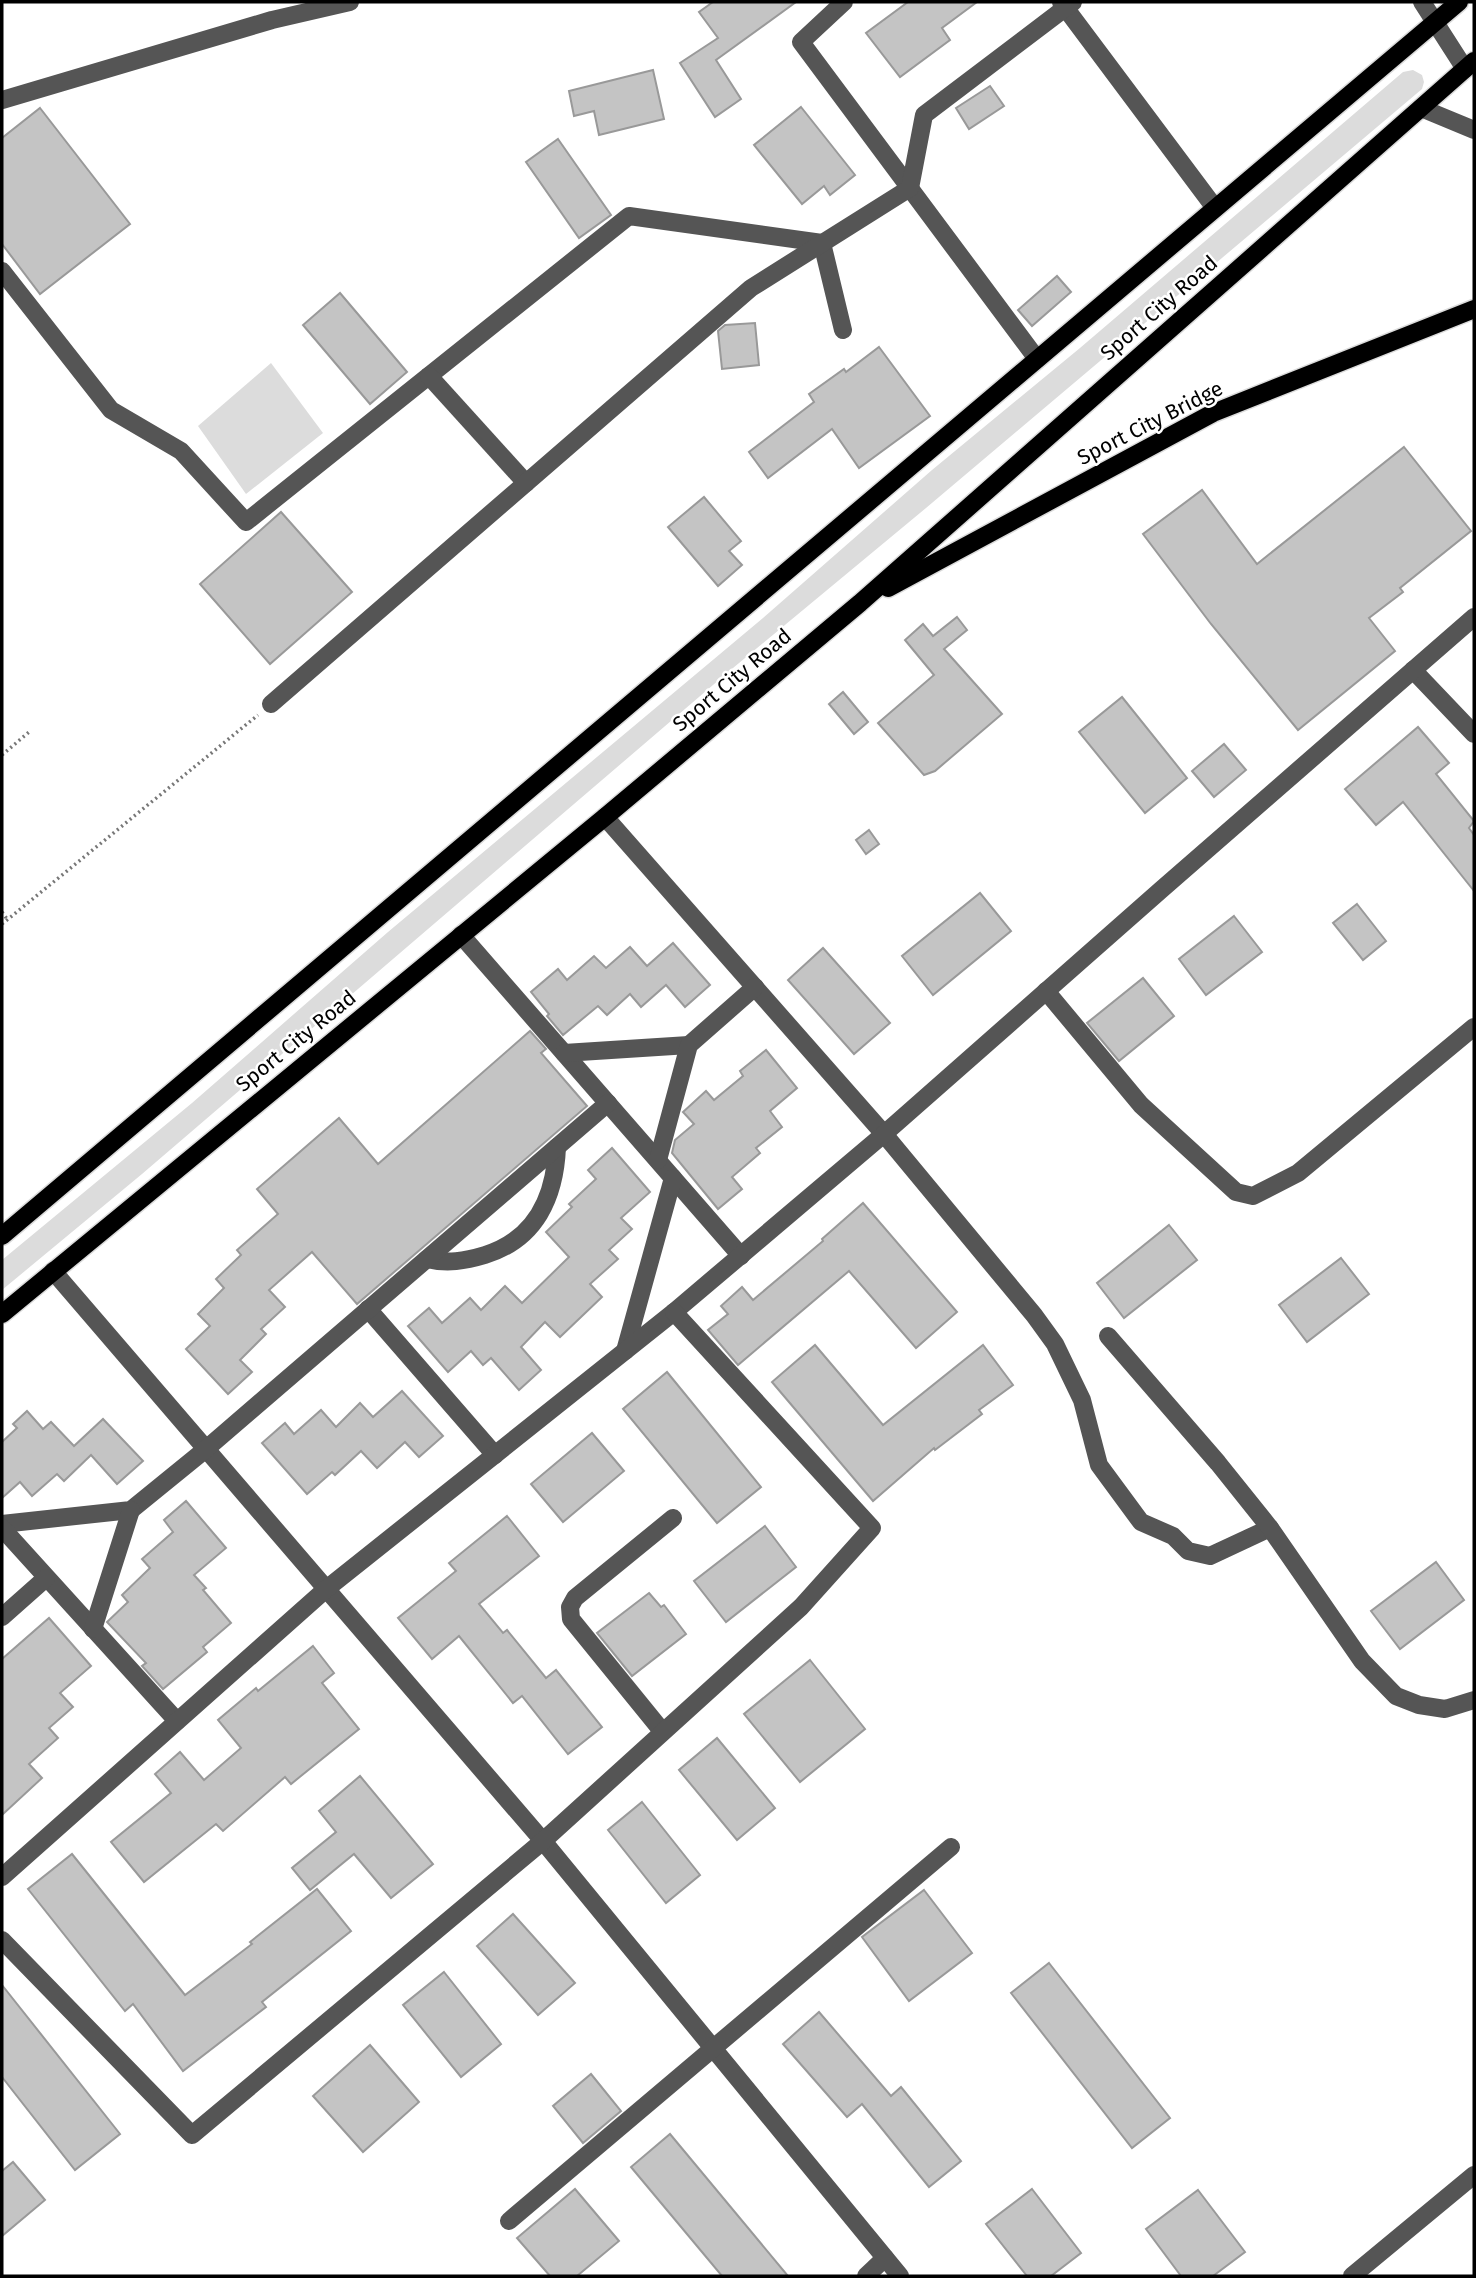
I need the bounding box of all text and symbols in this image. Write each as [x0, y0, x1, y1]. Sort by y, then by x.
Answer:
street label: Sport City Road [1095, 250, 1223, 366]
street label: Sport City Bridge [1073, 375, 1227, 471]
street label: Sport City Road [667, 623, 797, 737]
street label: Sport City Road [231, 985, 361, 1097]

